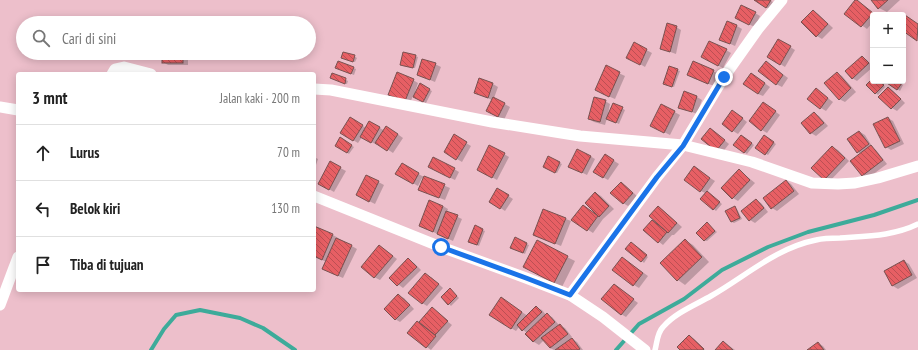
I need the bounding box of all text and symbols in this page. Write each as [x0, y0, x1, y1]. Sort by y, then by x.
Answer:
map controls [870, 12, 906, 84]
button: + [870, 12, 906, 48]
search box [16, 16, 316, 60]
icon: search [30, 27, 52, 49]
text: Cari di sini [62, 29, 116, 48]
button: − [870, 48, 906, 84]
route end [715, 68, 733, 86]
text: 3 mnt [32, 87, 67, 109]
text: Jalan kaki · 200 m [220, 90, 300, 107]
icon: ahead [32, 142, 54, 164]
text: Lurus [70, 143, 99, 162]
text: 70 m [277, 144, 300, 161]
icon: left [32, 198, 54, 220]
text: Belok kiri [70, 199, 120, 218]
text: 130 m [271, 200, 300, 217]
route start [432, 238, 450, 256]
icon: arrive [32, 254, 54, 276]
text: Tiba di tujuan [70, 255, 144, 274]

